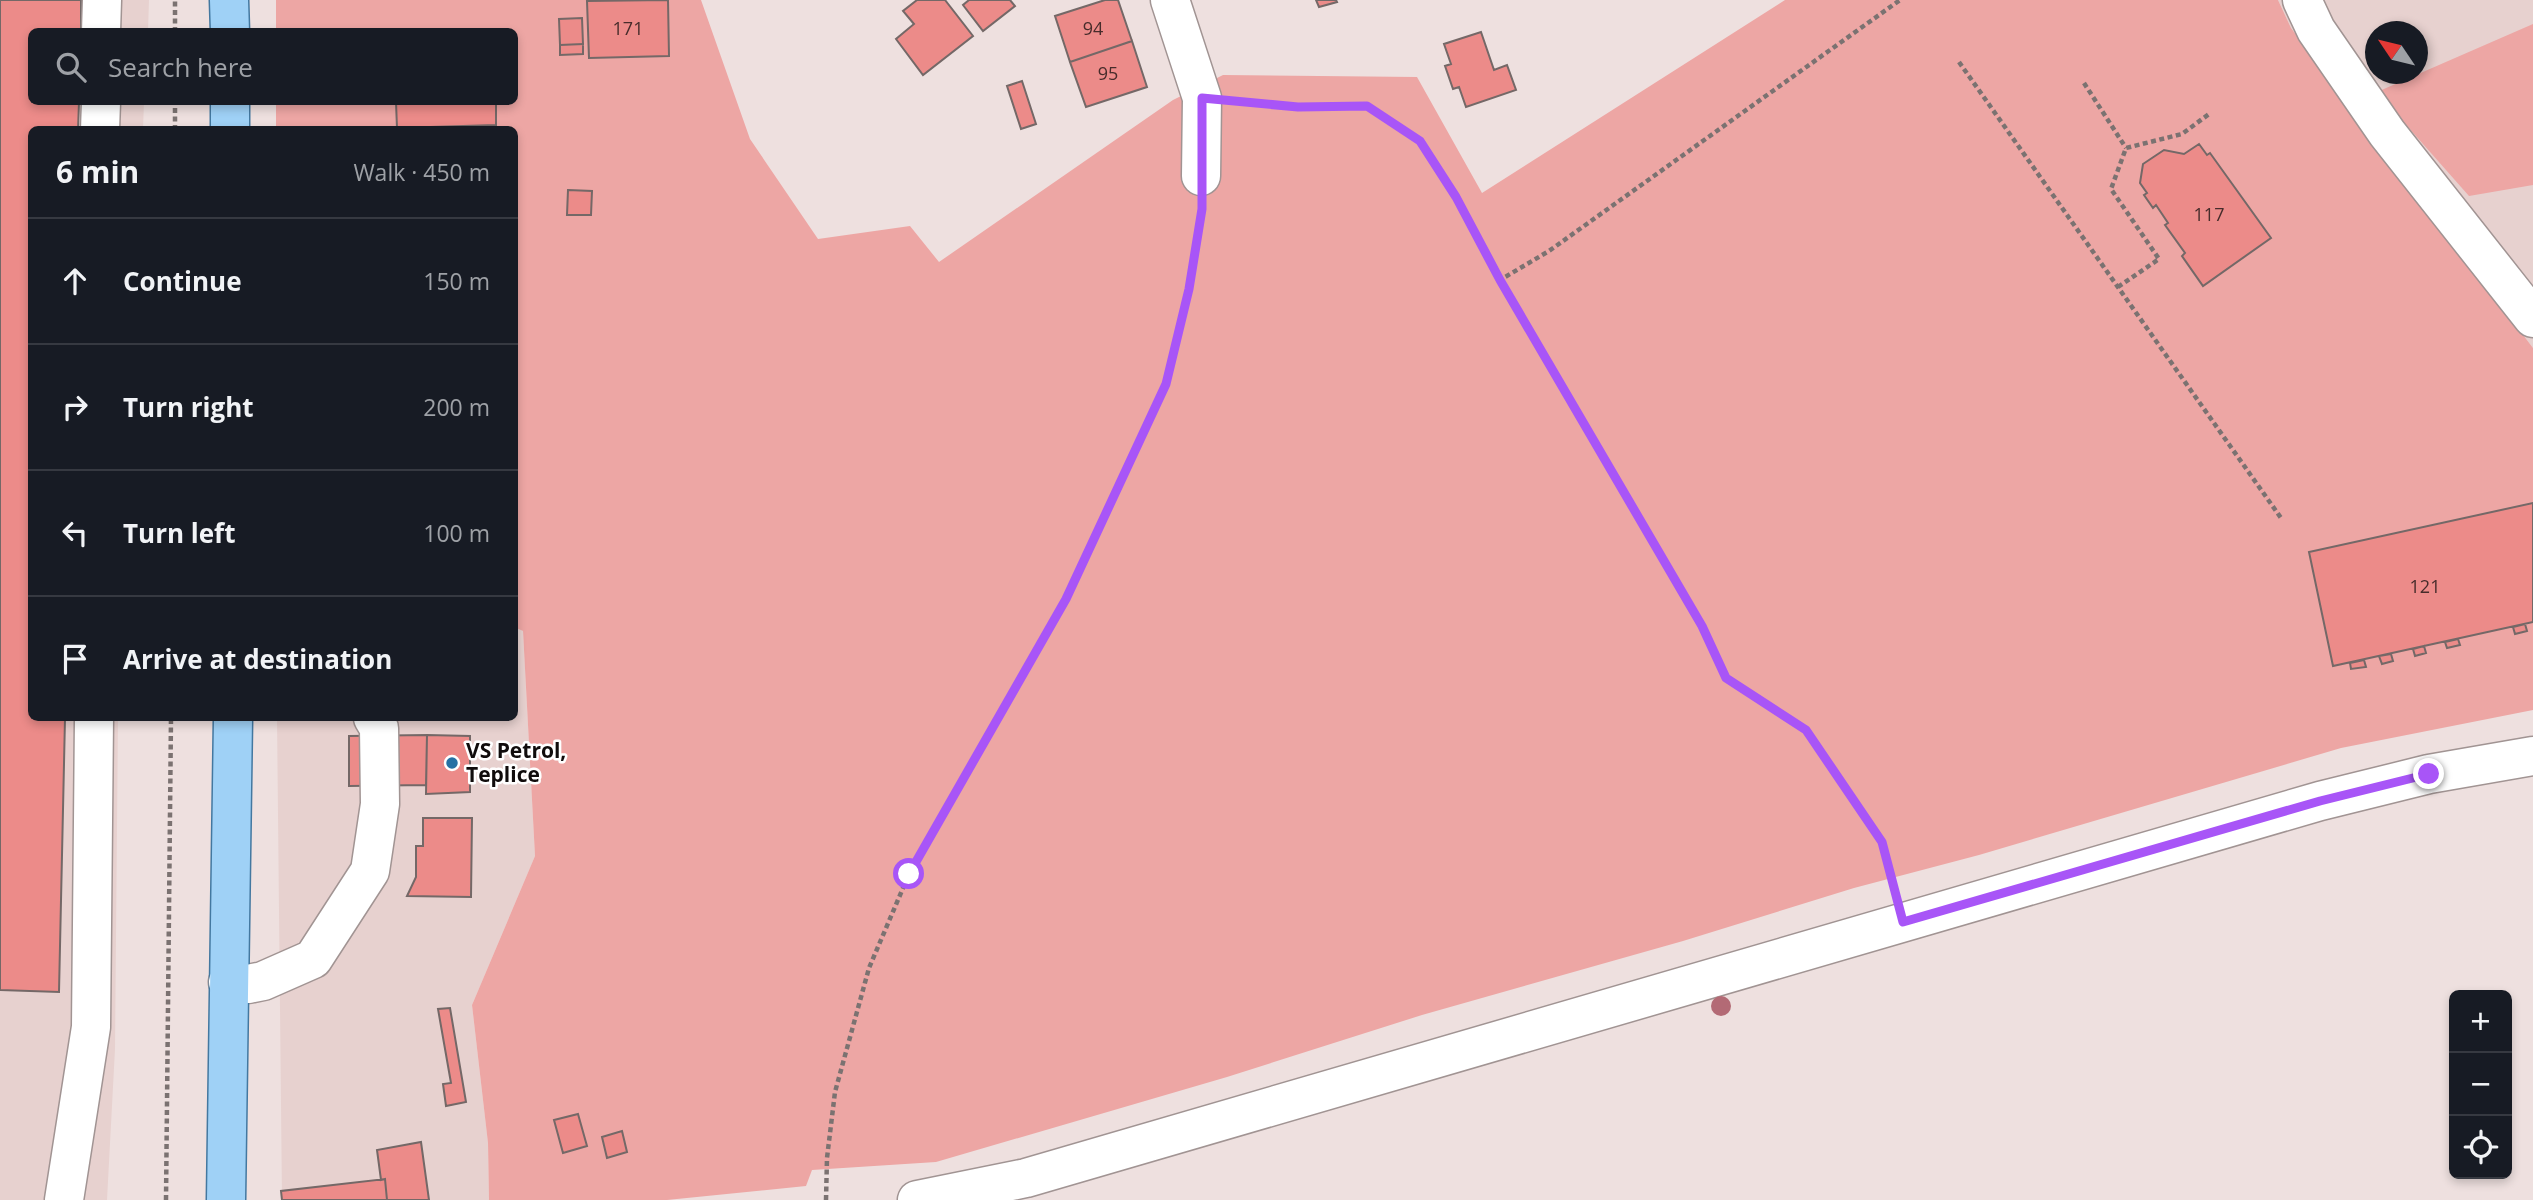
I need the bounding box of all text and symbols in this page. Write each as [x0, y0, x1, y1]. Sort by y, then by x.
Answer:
house number: 171 [613, 16, 643, 40]
house number: 94 [1083, 16, 1103, 40]
north arrow [2365, 21, 2428, 84]
search box [28, 28, 518, 105]
icon: search [52, 48, 90, 86]
text: Search here [108, 49, 253, 85]
house number: 95 [1098, 61, 1118, 85]
text: 6 min [56, 151, 139, 192]
text: Walk · 450 m [353, 156, 490, 188]
house number: 117 [2194, 202, 2224, 226]
icon: ahead [56, 262, 94, 300]
text: Continue [123, 263, 242, 299]
text: 150 m [423, 265, 490, 297]
icon: right [56, 388, 94, 426]
text: Turn right [123, 389, 254, 425]
text: 200 m [423, 391, 490, 423]
icon: left [56, 514, 94, 552]
text: Turn left [123, 515, 235, 551]
text: 100 m [423, 517, 490, 549]
house number: 121 [2410, 574, 2440, 598]
icon: arrive [56, 640, 94, 678]
text: Arrive at destination [123, 641, 392, 677]
place label: VS Petrol, Teplice [466, 736, 566, 788]
marker: VS Petrol, Teplice [444, 755, 460, 771]
route end [2413, 758, 2444, 789]
route start [893, 858, 924, 889]
map controls [2449, 990, 2512, 1179]
button: + [2449, 990, 2512, 1053]
button: − [2449, 1053, 2512, 1116]
button: locate [2449, 1116, 2512, 1179]

